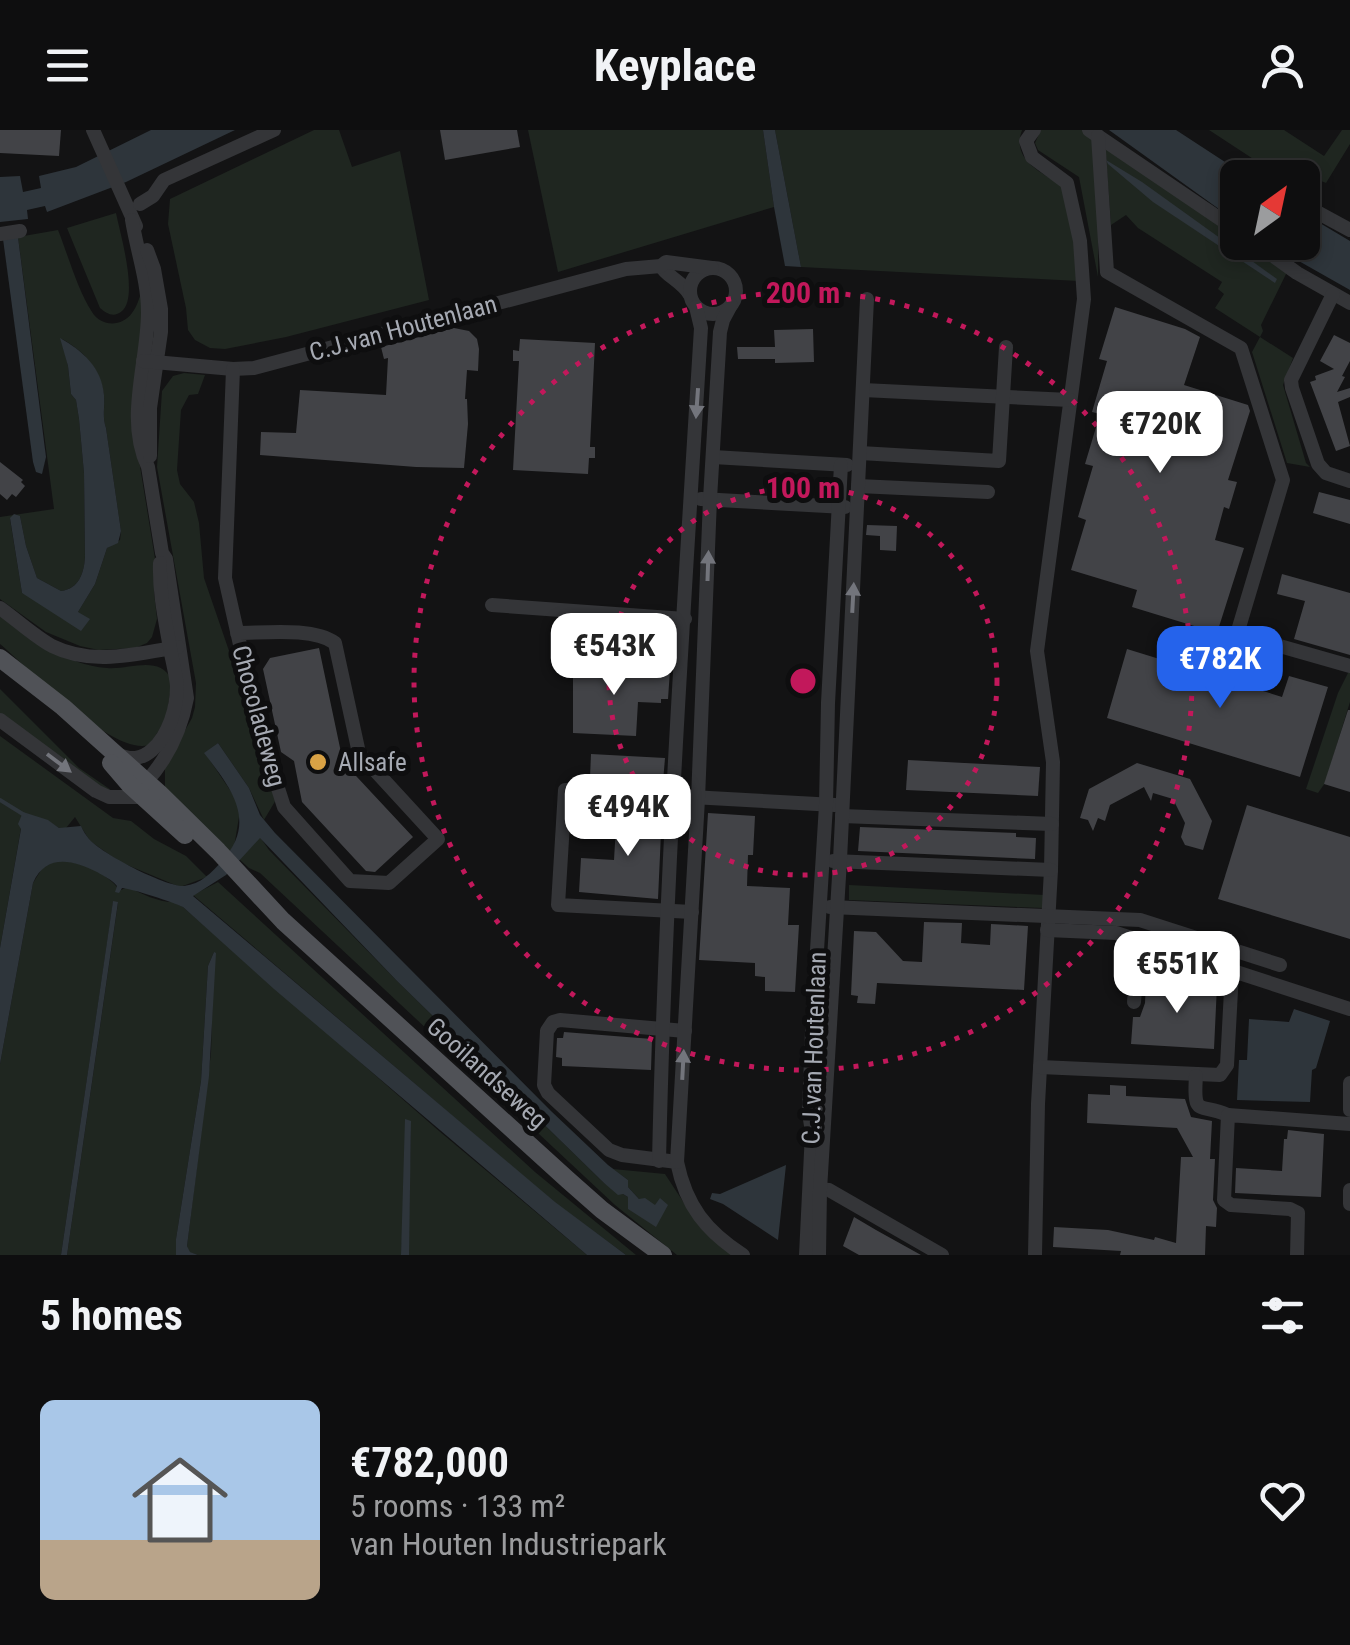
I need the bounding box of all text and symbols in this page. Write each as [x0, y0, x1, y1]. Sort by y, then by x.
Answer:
icon: menu [40, 38, 95, 93]
icon: person [1255, 38, 1310, 93]
text: Keyplace [594, 39, 756, 92]
north arrow [1220, 160, 1320, 260]
map controls [1220, 160, 1320, 260]
text: 200 m [766, 275, 840, 310]
street label: C.J.van Houtenlaan [306, 289, 500, 367]
one-way arrow [689, 388, 705, 420]
pin: €720K [1090, 391, 1230, 476]
text: €720K [1119, 404, 1201, 442]
text: 100 m [766, 470, 840, 505]
one-way arrow [700, 549, 716, 581]
one-way arrow [845, 582, 861, 614]
pin: €543K [544, 613, 684, 698]
text: €543K [573, 626, 655, 664]
pin: €782K [1150, 626, 1290, 711]
text: €782K [1179, 639, 1261, 677]
street label: Chocoladeweg [226, 642, 292, 790]
centre of rings [785, 663, 821, 699]
place label: Allsafe [338, 748, 407, 777]
marker: Allsafe [307, 751, 329, 773]
one-way arrow [46, 752, 72, 772]
pin: €494K [558, 774, 698, 859]
text: €494K [587, 787, 669, 825]
pin: €551K [1107, 931, 1247, 1016]
text: €551K [1136, 944, 1218, 982]
street label: C.J.van Houtenlaan [796, 951, 832, 1145]
street label: Gooilandseweg [421, 1012, 553, 1134]
one-way arrow [675, 1048, 691, 1080]
icon: filters [1255, 1288, 1310, 1343]
text: 5 homes [40, 1291, 183, 1340]
text: €782,000 [350, 1438, 509, 1487]
icon: home [120, 1440, 240, 1560]
icon: heart [1255, 1473, 1310, 1528]
text: 5 rooms · 133 m² [350, 1487, 565, 1525]
text: van Houten Industriepark [350, 1525, 667, 1563]

